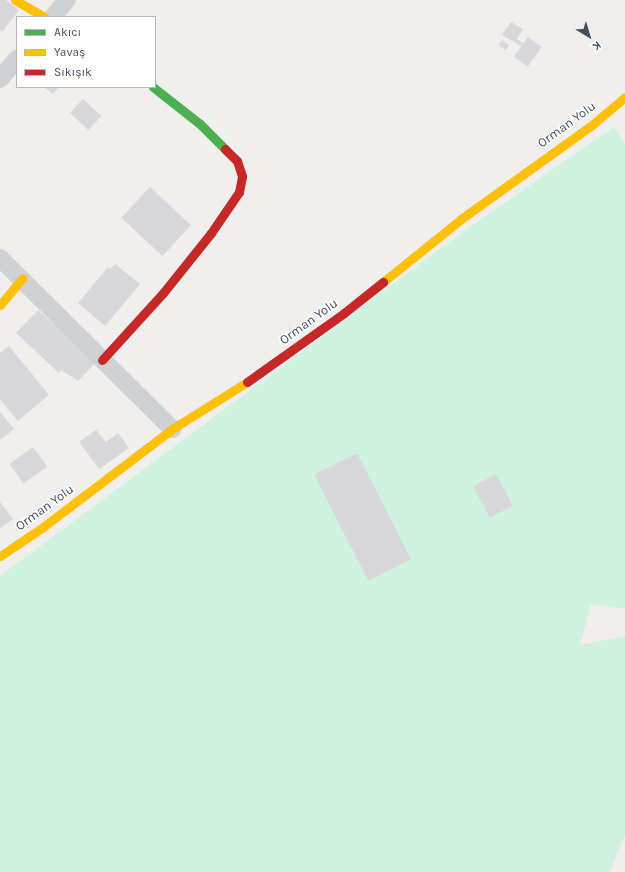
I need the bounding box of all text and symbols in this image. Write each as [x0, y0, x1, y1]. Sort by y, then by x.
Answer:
legend [16, 16, 156, 88]
north arrow [569, 16, 609, 56]
text: Akıcı [54, 25, 81, 39]
text: K [590, 39, 604, 53]
text: Yavaş [54, 45, 85, 59]
text: Sıkışık [54, 65, 92, 79]
street label: Orman Yolu [535, 99, 599, 151]
street label: Orman Yolu [277, 296, 341, 348]
street label: Orman Yolu [13, 482, 77, 534]

